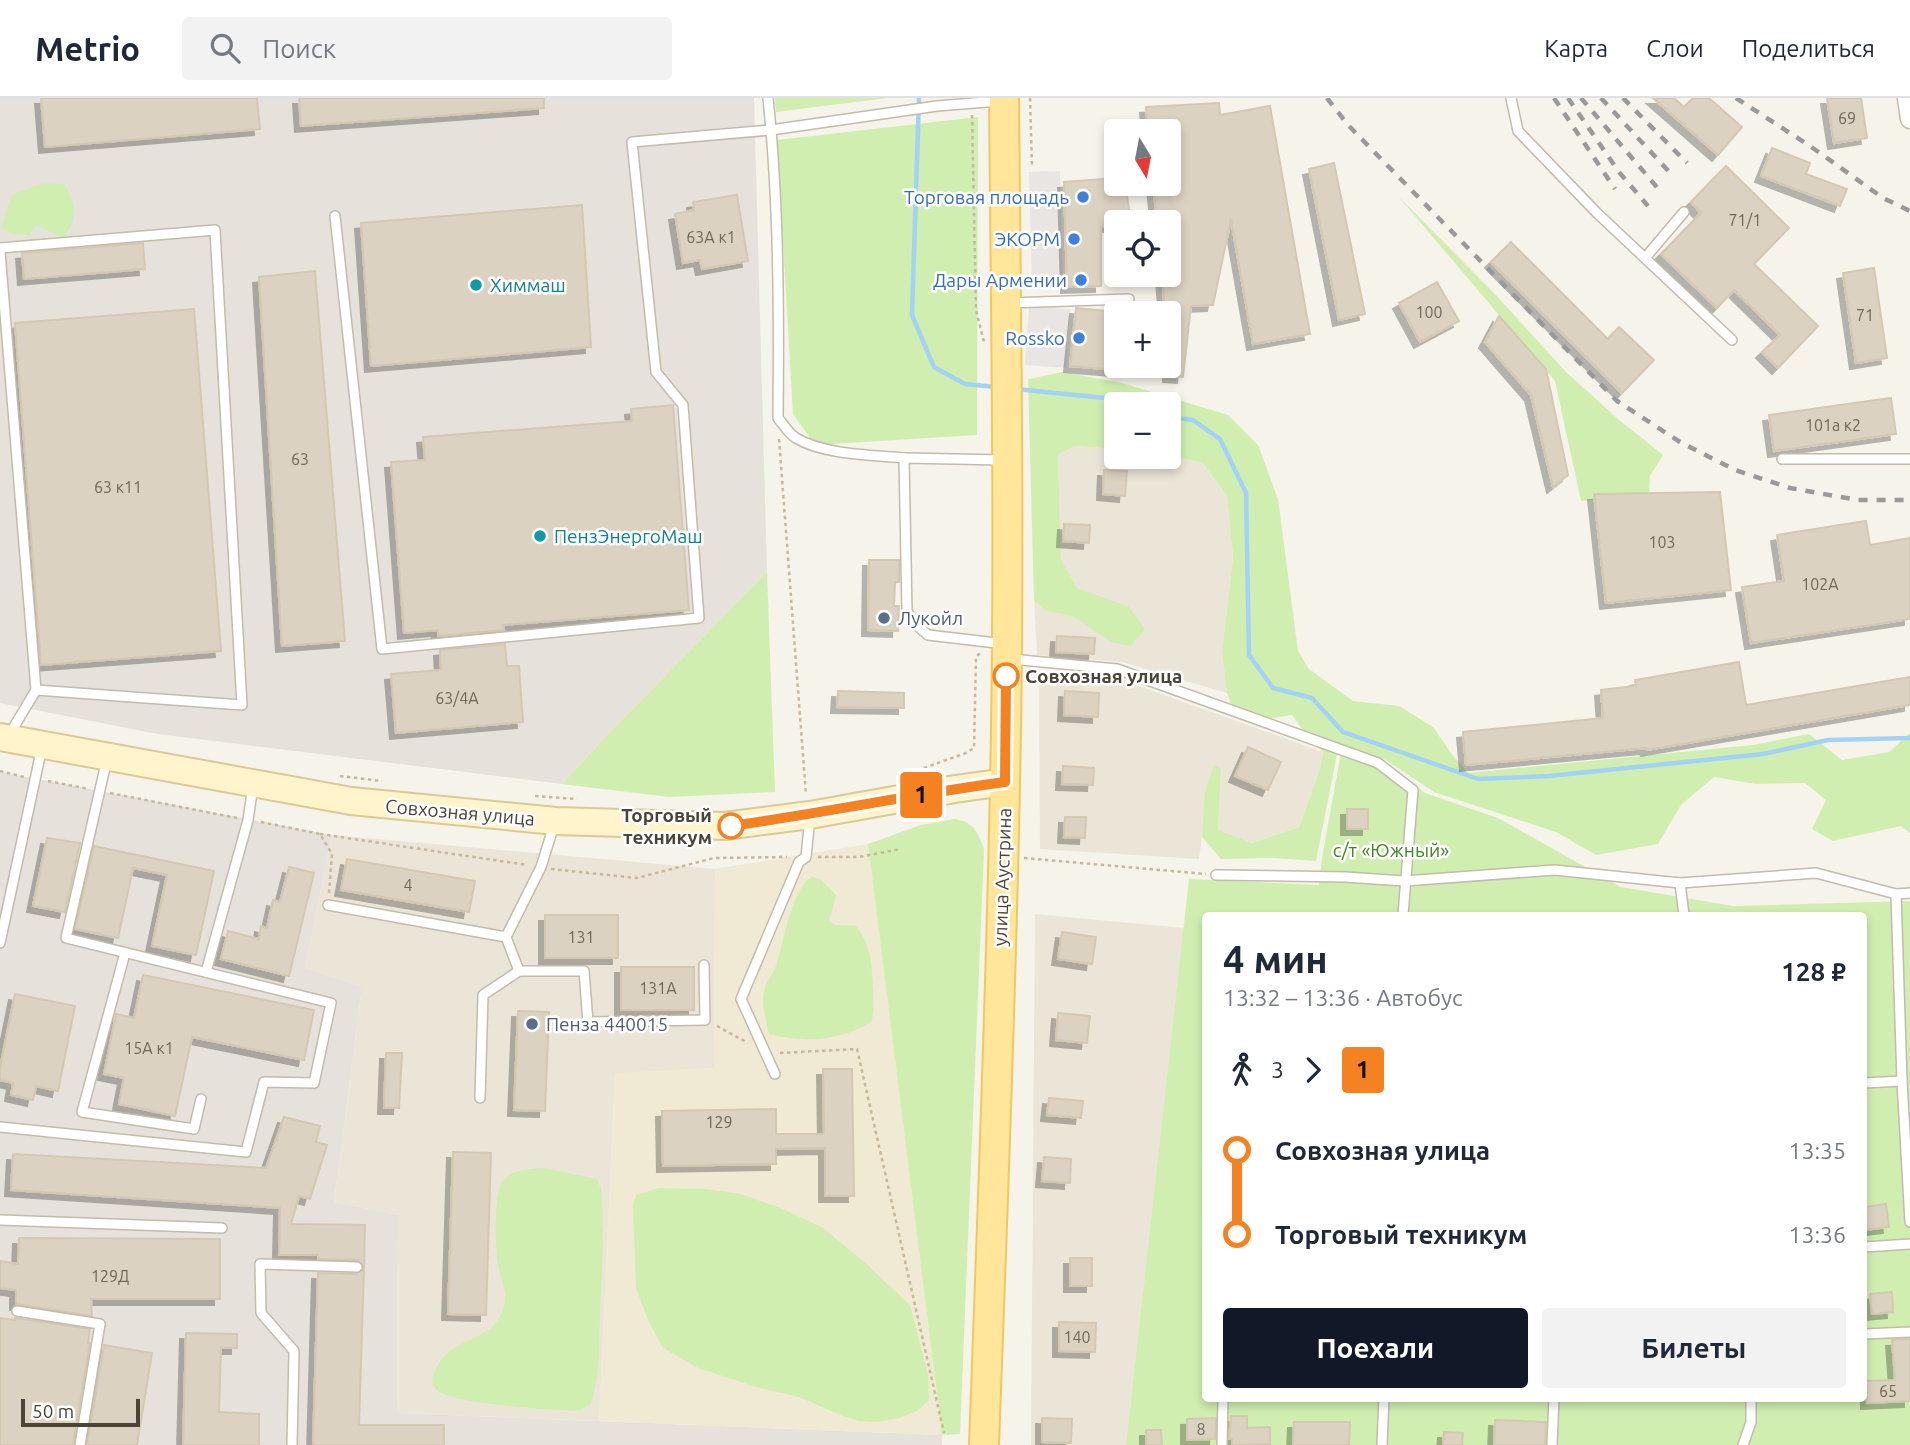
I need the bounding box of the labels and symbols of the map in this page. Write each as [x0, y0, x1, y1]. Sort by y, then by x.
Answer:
house number: 69 [1838, 109, 1856, 127]
north arrow [1104, 119, 1181, 196]
place label: Торговая площадь [904, 186, 1069, 208]
marker: Торговая площадь [1075, 189, 1091, 205]
house number: 71/1 [1729, 211, 1761, 229]
house number: 63А к1 [686, 228, 736, 246]
place label: ЭКОРМ [995, 228, 1060, 250]
marker: ЭКОРМ [1066, 231, 1082, 247]
place label: Дары Армении [933, 269, 1067, 291]
marker: Дары Армении [1073, 272, 1089, 288]
place label: Химмаш [490, 274, 566, 296]
marker: Химмаш [468, 277, 484, 293]
house number: 100 [1415, 303, 1443, 321]
house number: 71 [1856, 306, 1874, 324]
place label: Rossko [1005, 327, 1065, 349]
marker: Rossko [1071, 330, 1087, 346]
house number: 101а к2 [1805, 416, 1861, 434]
house number: 63 [291, 450, 309, 468]
house number: 63 к11 [94, 478, 142, 496]
place label: ПензЭнергоМаш [554, 525, 703, 547]
marker: ПензЭнергоМаш [532, 528, 548, 544]
house number: 103 [1648, 533, 1676, 551]
house number: 102А [1801, 575, 1839, 593]
place label: Лукойл [898, 607, 963, 629]
marker: Лукойл [876, 610, 892, 626]
marker: Совхозная улица [993, 663, 1019, 689]
place label: Совхозная улица [1025, 665, 1182, 687]
house number: 63/4А [435, 689, 479, 707]
line badge: 1 [898, 772, 944, 818]
street label: Совхозная улица [384, 795, 536, 829]
place label: Торговый техникум [621, 804, 712, 848]
street label: улица Аустрина [989, 807, 1015, 947]
marker: Торговый техникум [718, 813, 744, 839]
park label: с/т «Южный» [1333, 839, 1449, 861]
house number: 4 [403, 876, 413, 894]
house number: 131 [567, 928, 595, 946]
house number: 131А [639, 979, 677, 997]
place label: Пенза 440015 [546, 1013, 668, 1035]
marker: Пенза 440015 [524, 1016, 540, 1032]
house number: 15А к1 [124, 1039, 174, 1057]
house number: 129 [705, 1113, 733, 1131]
house number: 129Д [91, 1267, 129, 1285]
house number: 140 [1063, 1328, 1091, 1346]
house number: 65 [1879, 1382, 1897, 1400]
scale bar [21, 1396, 140, 1428]
house number: 8 [1196, 1420, 1206, 1438]

